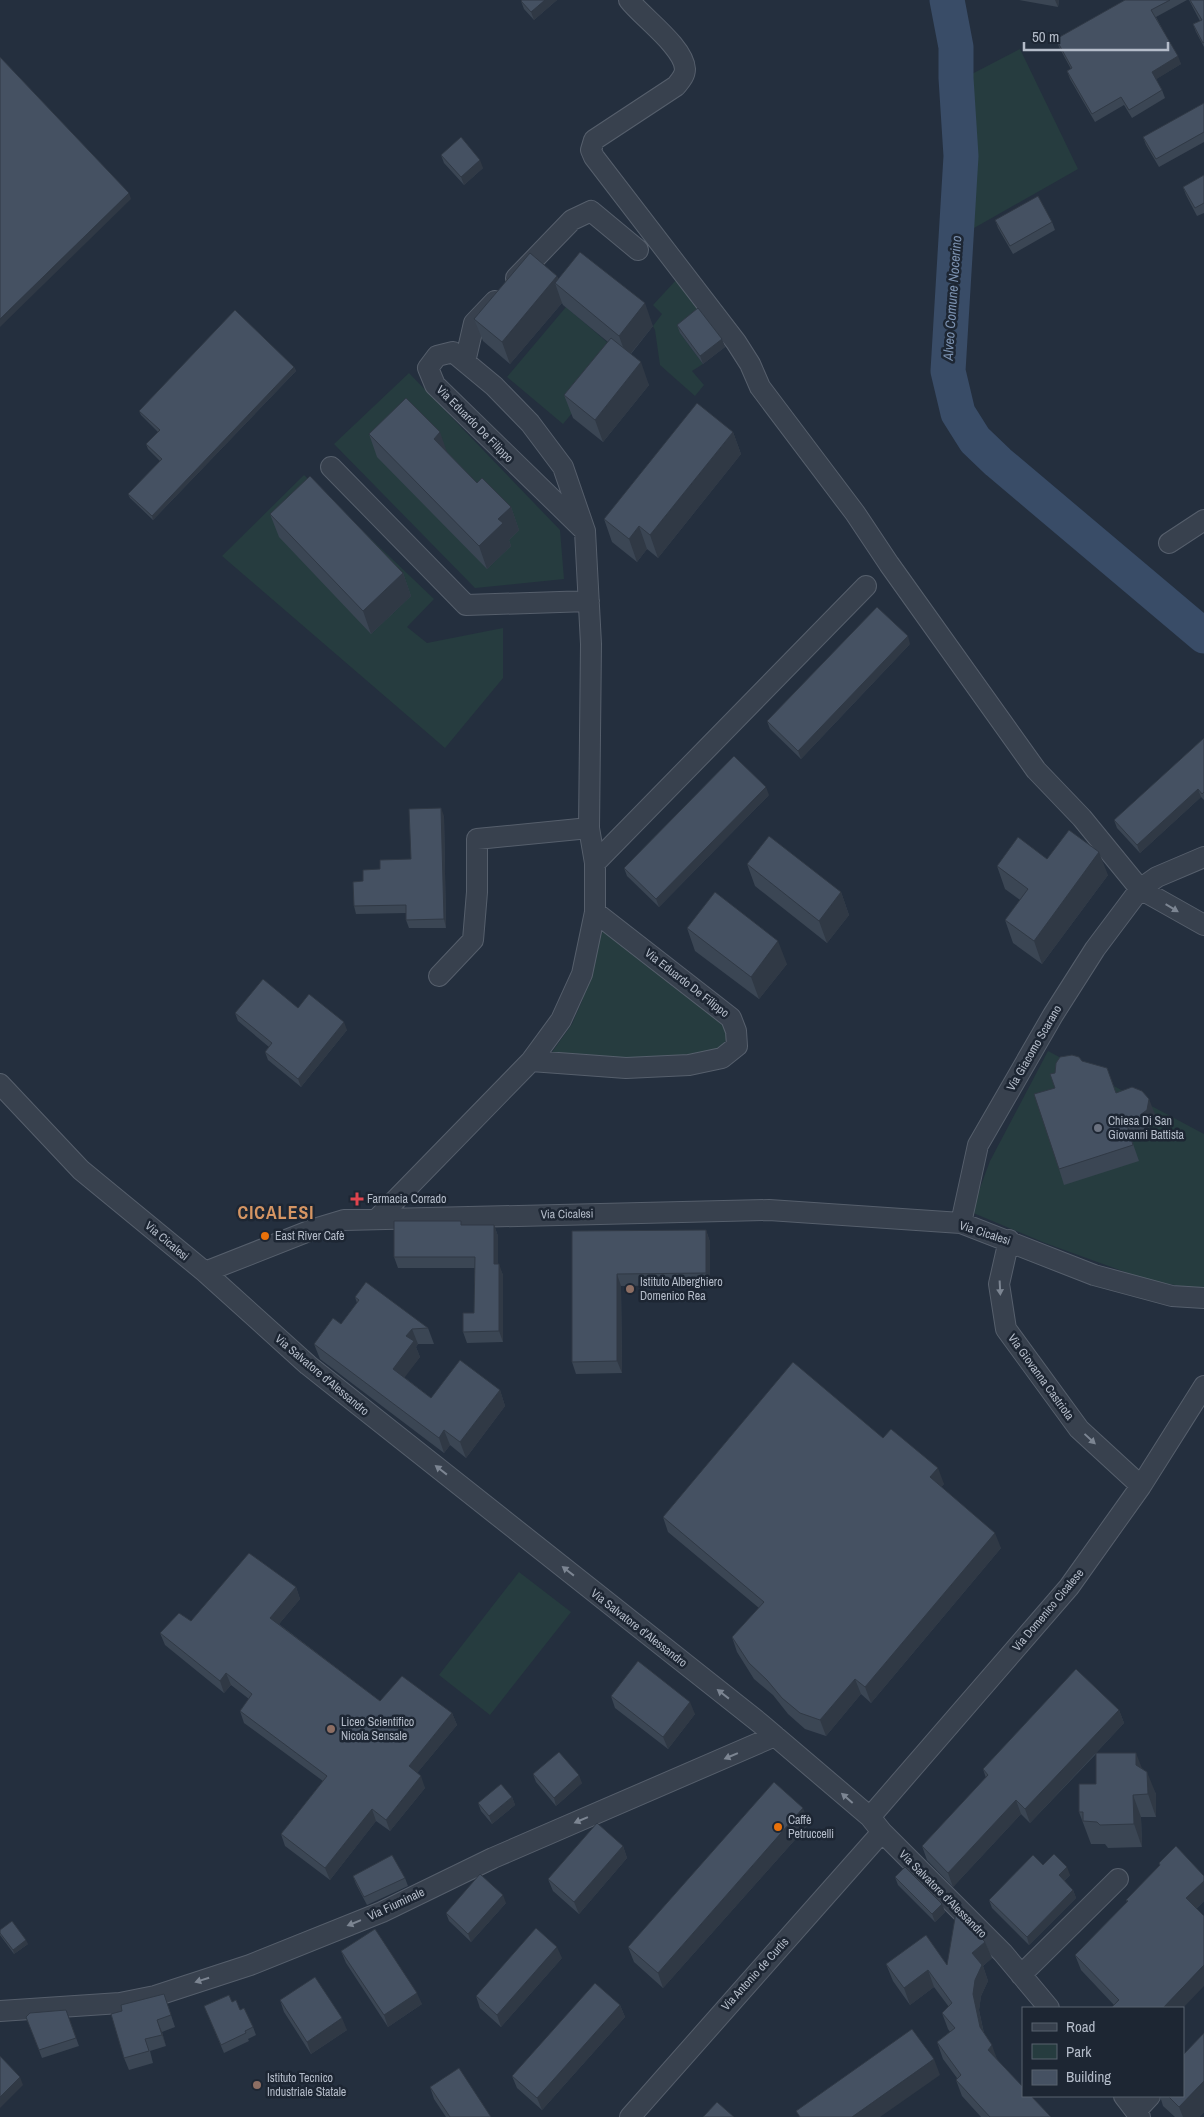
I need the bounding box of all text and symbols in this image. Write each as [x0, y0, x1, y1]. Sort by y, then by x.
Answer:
scale bar [1024, 20, 1168, 52]
text: 50 m [1032, 26, 1059, 47]
water label: Alveo Comune Nocerino [939, 235, 965, 362]
street label: Via Eduardo De Filippo [433, 382, 517, 466]
one-way arrow [1165, 903, 1178, 912]
street label: Via Eduardo De Filippo [642, 945, 732, 1021]
street label: Via Giacomo Scarano [1003, 1002, 1065, 1094]
place label: Chiesa Di San Giovanni Battista [1108, 1113, 1185, 1143]
marker: Chiesa Di San Giovanni Battista [1092, 1122, 1104, 1134]
place label: Farmacia Corrado [367, 1191, 446, 1207]
marker: Farmacia Corrado [351, 1193, 363, 1205]
district label: CICALESI [238, 1200, 314, 1225]
street label: Via Cicalesi [540, 1206, 594, 1222]
street label: Via Cicalesi [957, 1217, 1013, 1249]
street label: Via Cicalesi [142, 1218, 192, 1264]
place label: East River Cafè [275, 1228, 344, 1244]
marker: East River Cafè [259, 1230, 271, 1242]
place label: Istituto Alberghiero Domenico Rea [640, 1274, 723, 1304]
one-way arrow [997, 1280, 1005, 1296]
marker: Istituto Alberghiero Domenico Rea [624, 1283, 636, 1295]
street label: Via Salvatore d'Alessandro [272, 1331, 372, 1419]
street label: Via Giovanna Castriota [1004, 1331, 1078, 1424]
one-way arrow [1083, 1433, 1095, 1445]
one-way arrow [434, 1465, 447, 1476]
street label: Via Domenico Cicalese [1009, 1565, 1087, 1655]
one-way arrow [562, 1566, 575, 1577]
street label: Via Salvatore d'Alessandro [587, 1585, 691, 1671]
one-way arrow [716, 1689, 729, 1700]
place label: Liceo Scientifico Nicola Sensale [341, 1714, 414, 1744]
marker: Liceo Scientifico Nicola Sensale [325, 1723, 337, 1735]
one-way arrow [724, 1752, 738, 1760]
one-way arrow [842, 1792, 854, 1804]
place label: Caffè Petruccelli [788, 1812, 834, 1842]
one-way arrow [573, 1816, 588, 1824]
marker: Caffè Petruccelli [772, 1821, 784, 1833]
street label: Via Salvatore d'Alessandro [896, 1847, 990, 1941]
street label: Via Fiuminale [365, 1884, 427, 1924]
one-way arrow [346, 1919, 361, 1927]
street label: Via Antonio de Curtis [718, 1934, 792, 2014]
one-way arrow [194, 1977, 209, 1985]
legend [1022, 2007, 1184, 2097]
text: Road [1066, 2016, 1095, 2037]
text: Park [1066, 2041, 1092, 2062]
text: Building [1066, 2066, 1111, 2087]
place label: Istituto Tecnico Industriale Statale [267, 2070, 346, 2100]
marker: Istituto Tecnico Industriale Statale [251, 2079, 263, 2091]

